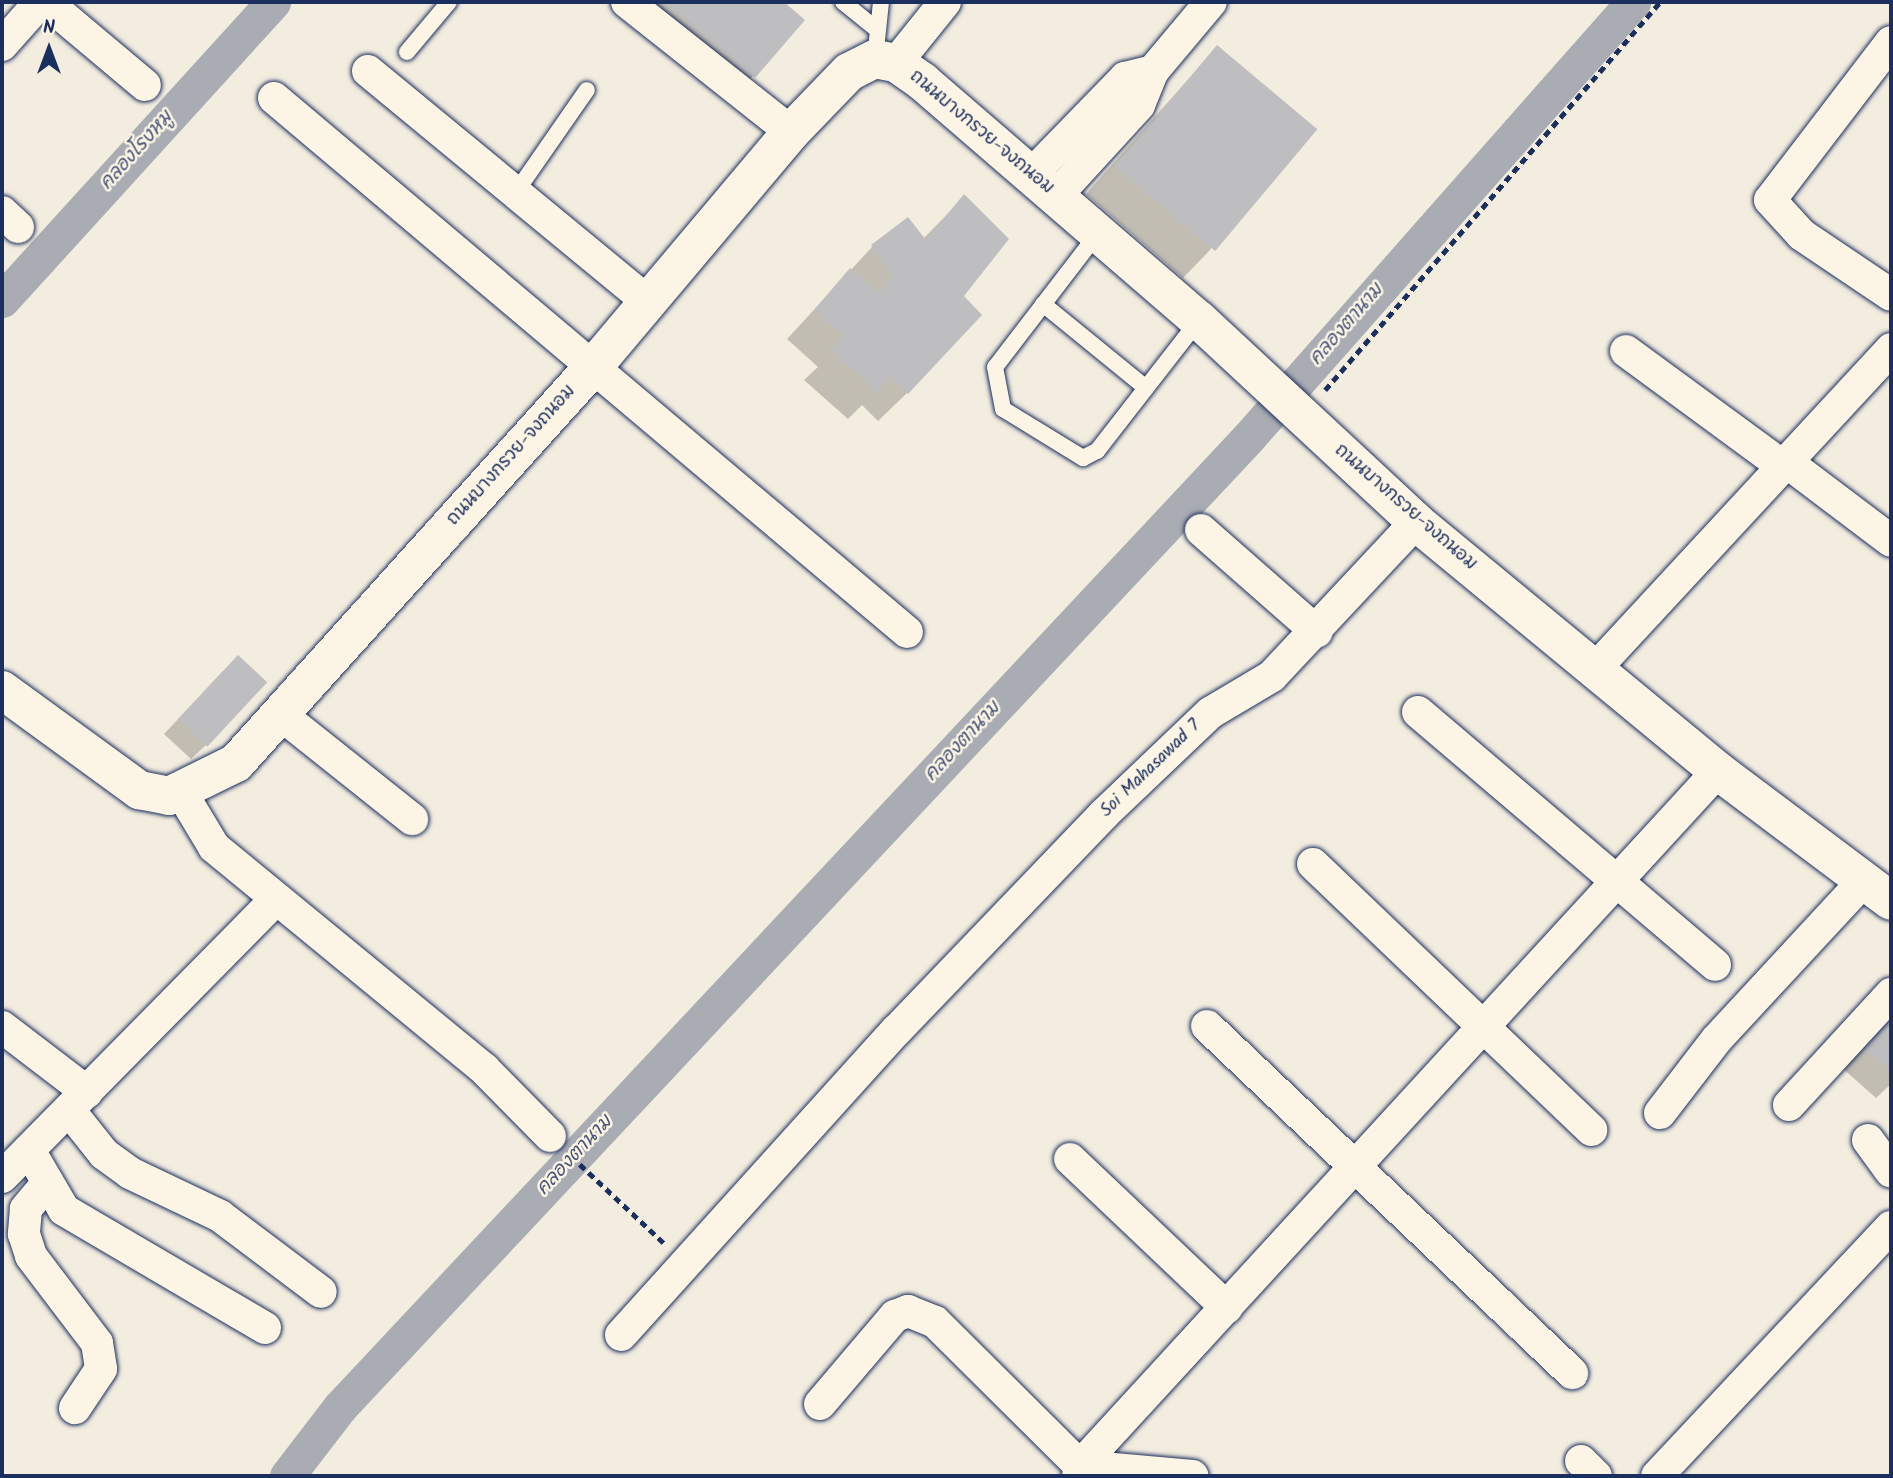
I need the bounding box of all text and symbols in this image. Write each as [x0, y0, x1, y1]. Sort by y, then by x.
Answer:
text: N [43, 13, 55, 43]
north arrow [14, 14, 84, 84]
street label: ถนนบางกรวย-จงถนอม [904, 66, 1058, 200]
water label: คลองโรงหมู [96, 107, 178, 195]
water label: คลองตานาม [1305, 280, 1389, 370]
street label: ถนนบางกรวย-จงถนอม [443, 381, 581, 531]
street label: ถนนบางกรวย-จงถนอม [1329, 440, 1481, 576]
water label: คลองตานาม [920, 697, 1006, 787]
street label: Soi Mahasawad 7 [1096, 716, 1206, 822]
water label: คลองตานาม [532, 1111, 618, 1201]

